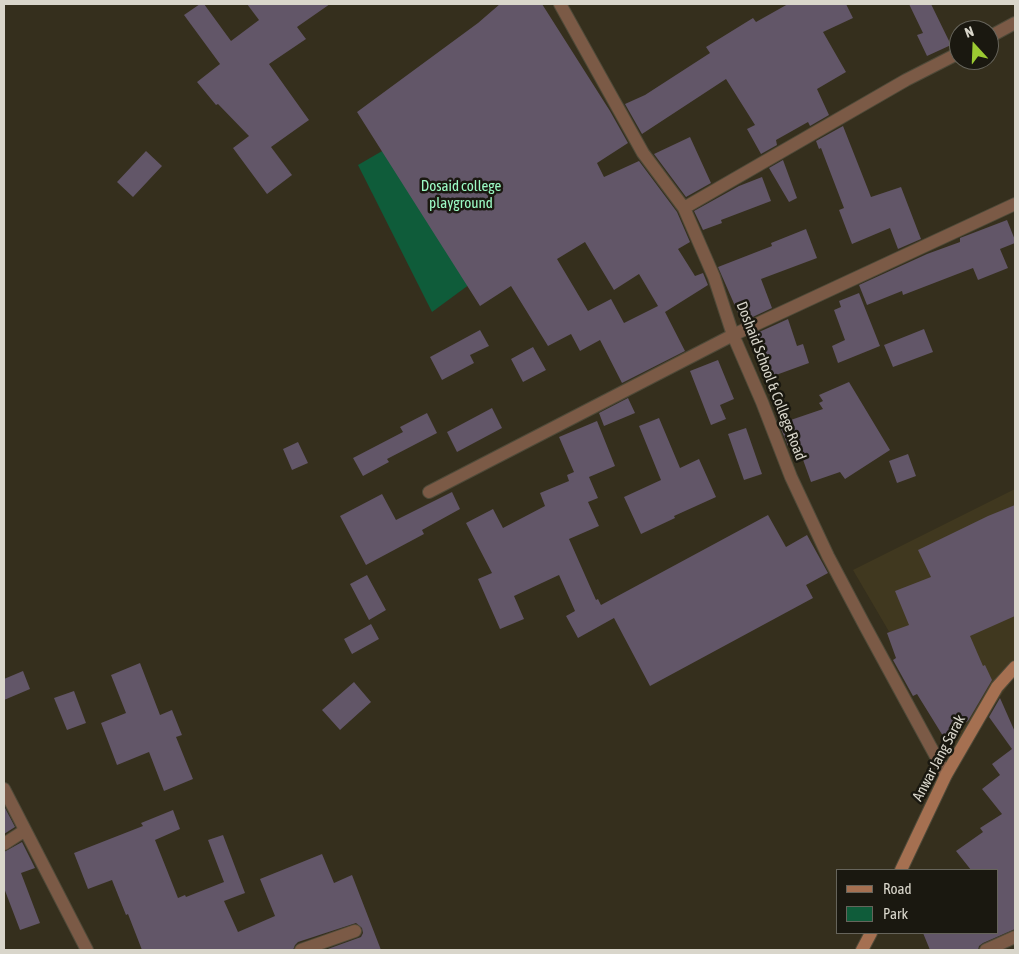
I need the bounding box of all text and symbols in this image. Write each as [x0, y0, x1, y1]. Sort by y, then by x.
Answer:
north arrow [949, 20, 999, 70]
text: N [963, 23, 976, 41]
park label: Dosaid college playground [421, 177, 501, 212]
street label: Doshaid School & College Road [732, 299, 810, 463]
street label: Anwar Jang Sarak [909, 712, 969, 804]
legend [836, 869, 999, 934]
text: Road [883, 880, 912, 897]
text: Park [883, 905, 908, 922]

